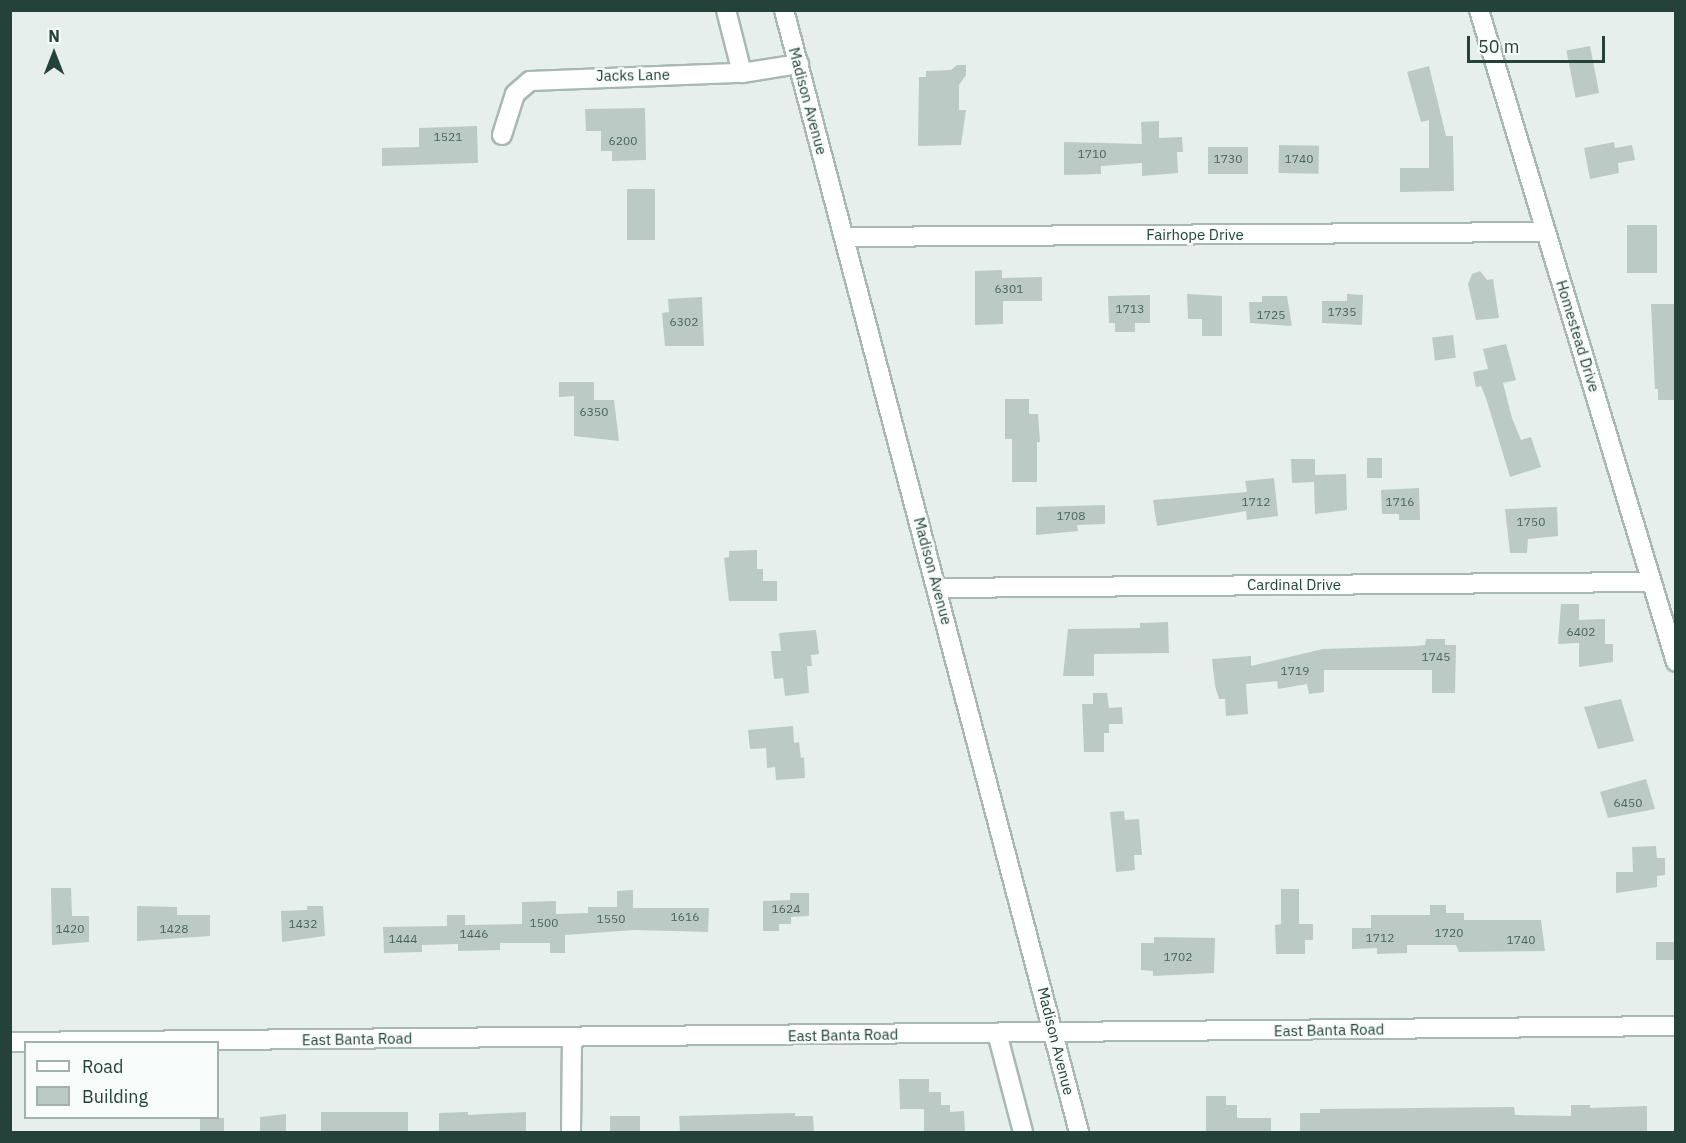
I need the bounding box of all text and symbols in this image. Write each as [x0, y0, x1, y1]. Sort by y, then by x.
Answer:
north arrow [24, 24, 84, 84]
scale bar [1470, 24, 1608, 62]
text: N [48, 26, 60, 46]
text: 50 m [1478, 35, 1520, 58]
street label: Madison Avenue [785, 45, 831, 157]
street label: Jacks Lane [596, 65, 670, 85]
house number: 1521 [434, 130, 462, 144]
house number: 6200 [609, 134, 637, 148]
house number: 1710 [1078, 147, 1106, 161]
house number: 1730 [1214, 152, 1242, 166]
house number: 1740 [1285, 152, 1313, 166]
street label: Fairhope Drive [1146, 226, 1244, 244]
street label: Homestead Drive [1552, 278, 1604, 394]
house number: 6301 [995, 282, 1023, 296]
house number: 1713 [1116, 302, 1144, 316]
house number: 1735 [1328, 305, 1356, 319]
house number: 1725 [1257, 308, 1285, 322]
house number: 6302 [670, 315, 698, 329]
house number: 6350 [580, 405, 608, 419]
house number: 1712 [1242, 495, 1270, 509]
house number: 1716 [1386, 495, 1414, 509]
house number: 1708 [1057, 509, 1085, 523]
street label: Madison Avenue [910, 515, 956, 627]
house number: 1750 [1517, 515, 1545, 529]
street label: Cardinal Drive [1247, 576, 1341, 594]
house number: 6402 [1567, 625, 1595, 639]
house number: 1745 [1422, 650, 1450, 664]
house number: 1719 [1281, 664, 1309, 678]
house number: 6450 [1614, 796, 1642, 810]
house number: 1624 [772, 902, 800, 916]
house number: 1616 [671, 910, 699, 924]
house number: 1550 [597, 912, 625, 926]
house number: 1500 [530, 916, 558, 930]
house number: 1432 [289, 917, 317, 931]
house number: 1420 [56, 922, 84, 936]
house number: 1428 [160, 922, 188, 936]
house number: 1720 [1435, 926, 1463, 940]
house number: 1446 [460, 927, 488, 941]
house number: 1712 [1366, 931, 1394, 945]
house number: 1444 [389, 932, 417, 946]
house number: 1740 [1507, 933, 1535, 947]
house number: 1702 [1164, 950, 1192, 964]
street label: Madison Avenue [1034, 985, 1078, 1097]
street label: East Banta Road [1274, 1020, 1384, 1040]
street label: East Banta Road [788, 1025, 898, 1045]
street label: East Banta Road [302, 1029, 412, 1049]
legend [24, 1041, 219, 1119]
text: Road [82, 1055, 123, 1078]
text: Building [82, 1085, 148, 1108]

